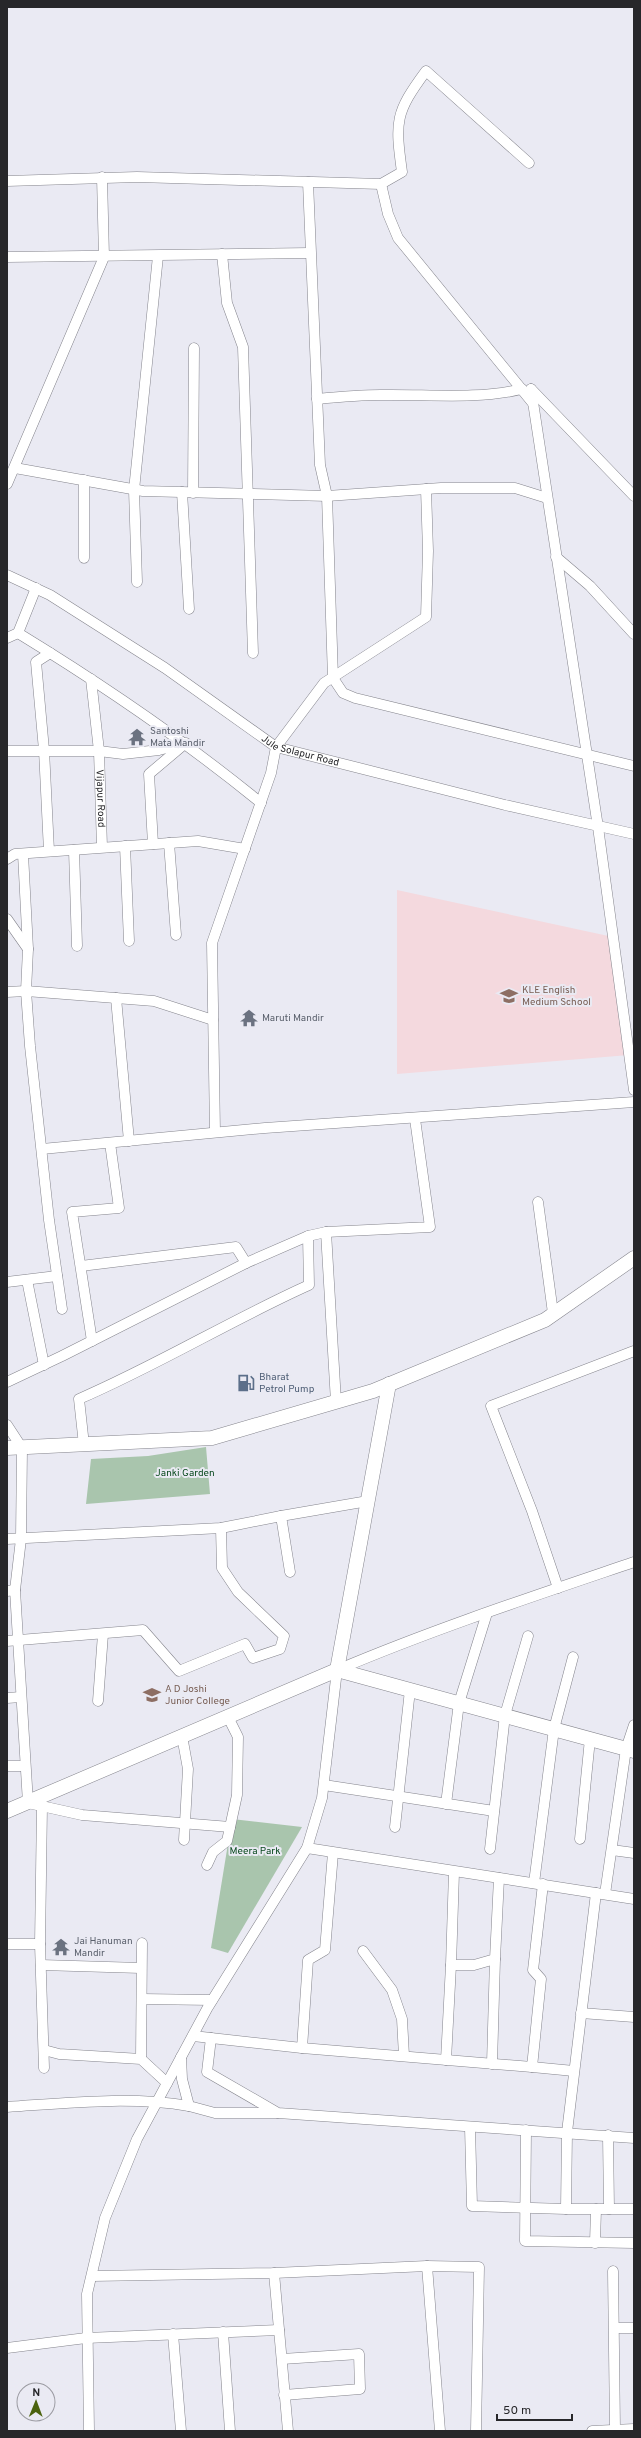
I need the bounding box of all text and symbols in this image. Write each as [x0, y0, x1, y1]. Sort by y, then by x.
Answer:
place label: Santoshi Mata Mandir [150, 725, 205, 750]
temple icon: Santoshi Mata Mandir [127, 727, 147, 747]
street label: Jule Solapur Road [259, 732, 341, 769]
street label: Vijapur Road [93, 769, 108, 828]
place label: KLE English Medium School [522, 984, 591, 1009]
school or university icon: KLE English Medium School [499, 986, 519, 1006]
temple icon: Maruti Mandir [239, 1008, 259, 1028]
place label: Maruti Mandir [262, 1012, 324, 1025]
place label: Bharat Petrol Pump [259, 1371, 315, 1396]
fuel station icon: Bharat Petrol Pump [236, 1373, 256, 1393]
park label: Janki Garden [155, 1467, 215, 1480]
place label: A D Joshi Junior College [165, 1683, 230, 1708]
school or university icon: A D Joshi Junior College [142, 1685, 162, 1705]
park label: Meera Park [229, 1845, 281, 1858]
place label: Jai Hanuman Mandir [74, 1935, 133, 1960]
temple icon: Jai Hanuman Mandir [51, 1937, 71, 1957]
north arrow [16, 2382, 56, 2422]
text: N [32, 2386, 40, 2400]
scale bar [497, 2396, 572, 2422]
text: 50 m [503, 2403, 531, 2419]

